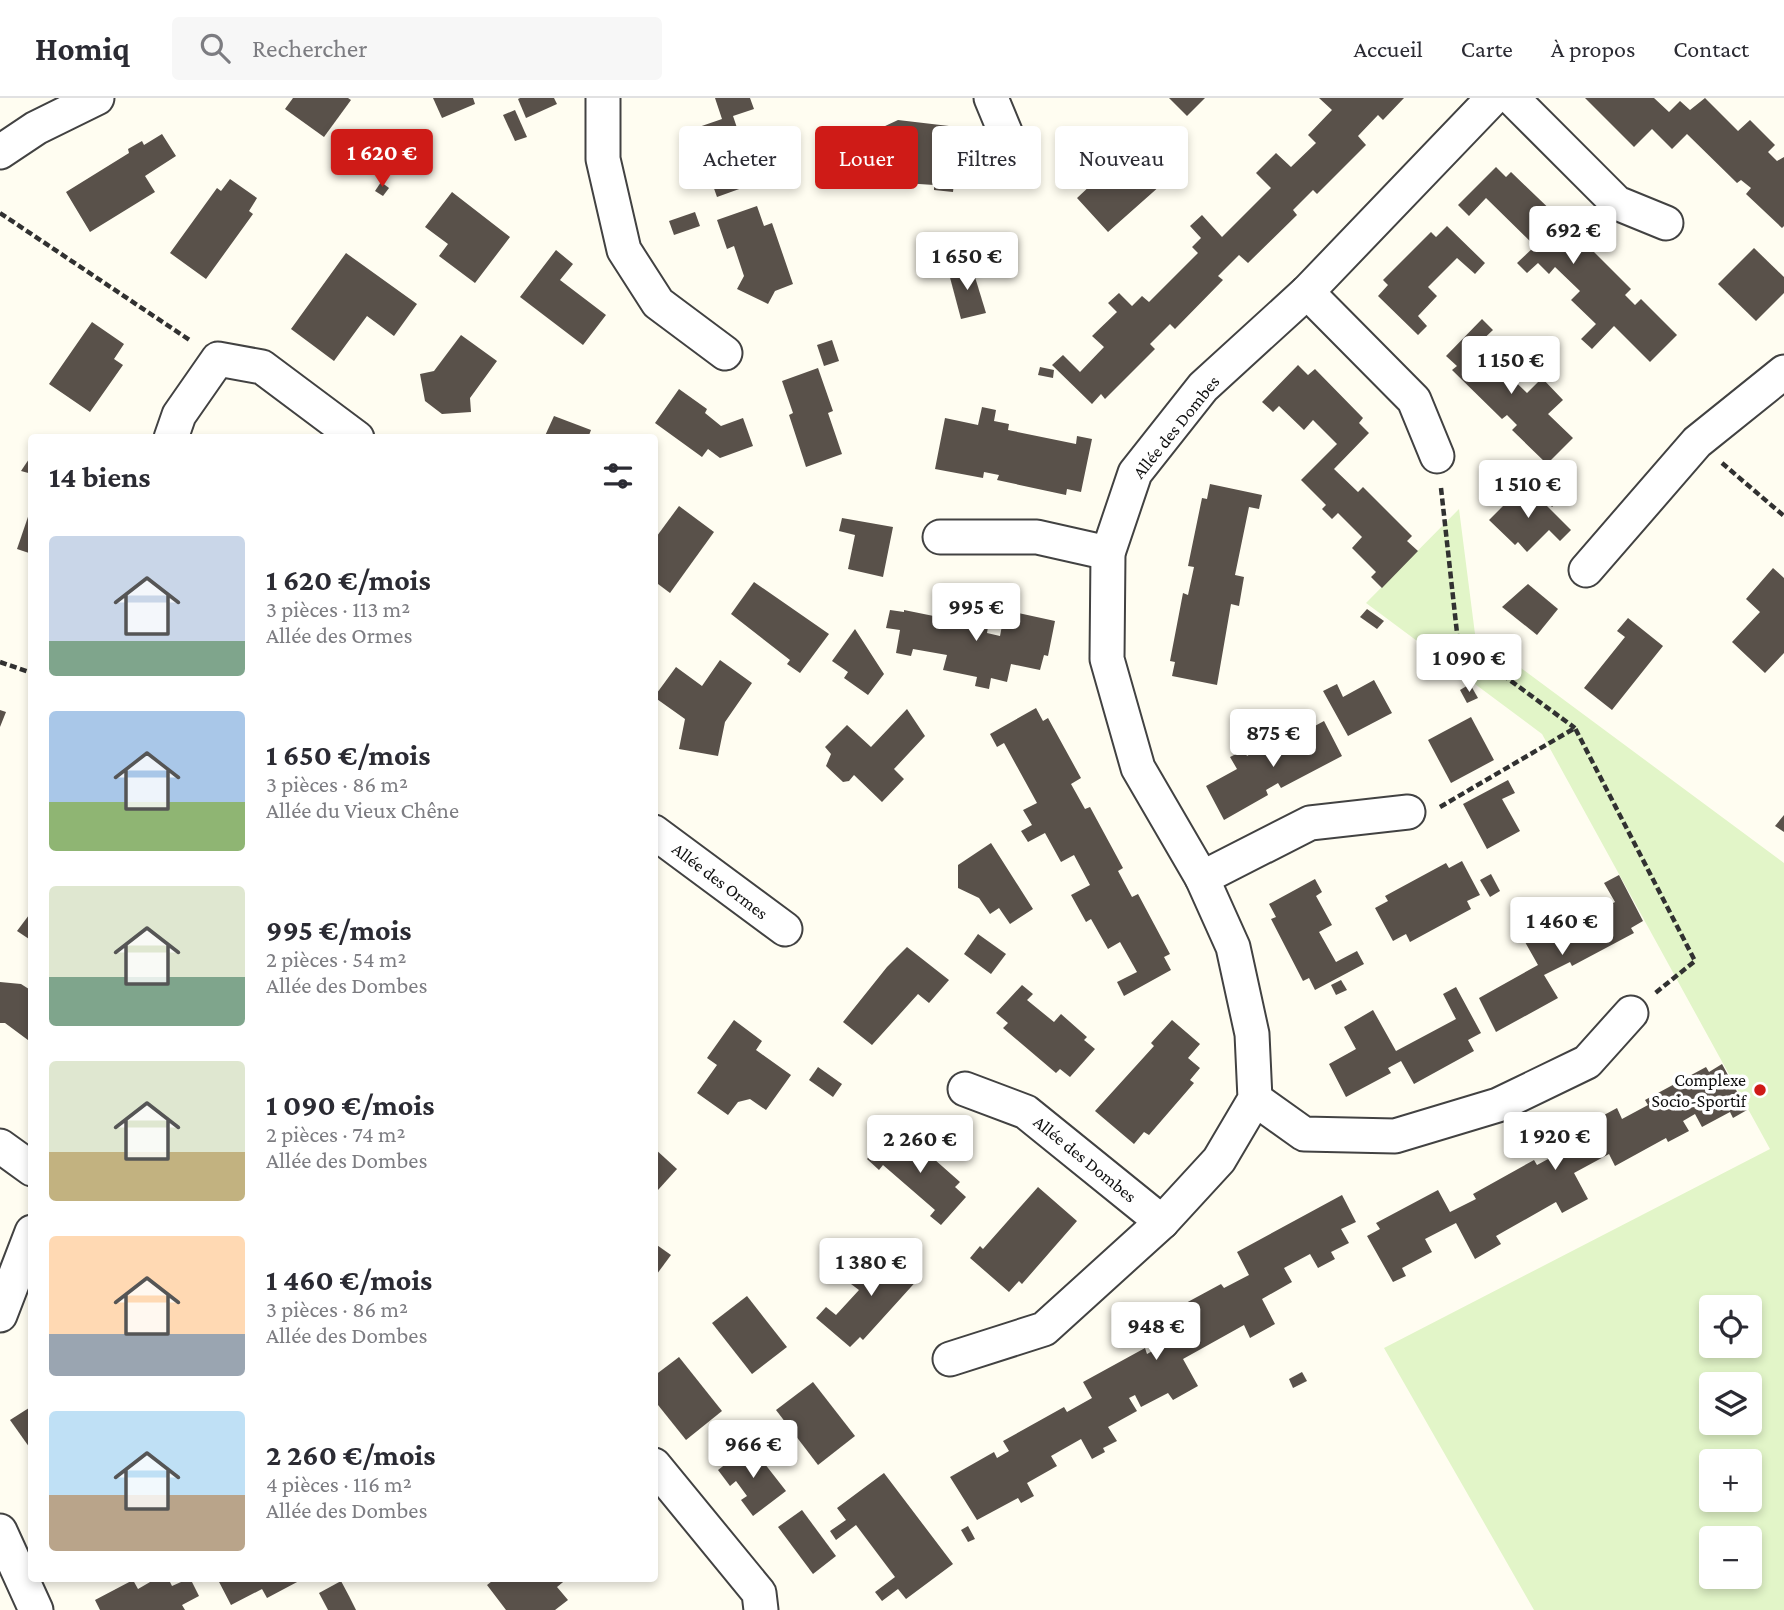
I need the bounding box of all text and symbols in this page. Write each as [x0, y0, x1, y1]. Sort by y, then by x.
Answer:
search box [172, 17, 662, 80]
icon: search [196, 29, 234, 67]
text: Homiq [35, 30, 130, 67]
text: Rechercher [252, 34, 368, 63]
text: Accueil [1353, 35, 1423, 62]
text: Carte [1461, 35, 1513, 62]
text: À propos [1551, 35, 1635, 62]
text: Contact [1673, 35, 1749, 62]
chip: Acheter [679, 126, 801, 189]
chip: Louer [815, 126, 918, 189]
chip: Filtres [932, 126, 1041, 189]
chip: Nouveau [1055, 126, 1188, 189]
pin: 1 620 € [317, 130, 447, 189]
text: 1 620 € [347, 139, 417, 165]
pin: 692 € [1524, 206, 1622, 266]
text: 692 € [1545, 216, 1601, 242]
pin: 1 650 € [902, 232, 1032, 292]
text: 1 650 € [932, 242, 1002, 268]
pin: 1 150 € [1446, 336, 1576, 396]
text: 1 150 € [1478, 346, 1544, 372]
street label: Allée des Dombes [1128, 372, 1224, 482]
icon: filters [599, 457, 637, 495]
text: 14 biens [49, 460, 151, 493]
pin: 1 510 € [1463, 460, 1593, 520]
text: 1 510 € [1495, 470, 1561, 496]
text: 1 620 €/mois [266, 563, 431, 596]
icon: home [105, 564, 189, 648]
pin: 995 € [927, 584, 1025, 643]
text: 995 € [948, 593, 1004, 619]
text: 3 pièces · 113 m² [266, 596, 410, 622]
text: Allée des Ormes [266, 622, 412, 648]
pin: 1 090 € [1404, 634, 1534, 694]
text: 1 090 € [1432, 644, 1506, 670]
pin: 875 € [1224, 710, 1322, 769]
text: 875 € [1246, 719, 1300, 745]
text: 1 650 €/mois [266, 738, 430, 771]
icon: home [105, 739, 189, 823]
text: 3 pièces · 86 m² [266, 771, 408, 797]
text: Allée du Vieux Chêne [266, 797, 459, 823]
street label: Allée des Ormes [668, 839, 772, 923]
pin: 1 460 € [1497, 898, 1627, 957]
text: 1 460 € [1526, 907, 1598, 933]
text: 995 €/mois [266, 913, 412, 946]
icon: home [105, 914, 189, 998]
text: 2 pièces · 54 m² [266, 946, 407, 972]
text: Allée des Dombes [266, 972, 427, 998]
place label: Complexe Socio-Sportif [1652, 1070, 1748, 1111]
marker: Complexe Socio-Sportif [1752, 1082, 1768, 1098]
text: 1 090 €/mois [266, 1088, 434, 1121]
icon: home [105, 1089, 189, 1173]
street label: Allée des Dombes [1030, 1111, 1140, 1207]
pin: 1 920 € [1490, 1112, 1620, 1172]
pin: 2 260 € [855, 1116, 985, 1175]
text: 2 pièces · 74 m² [266, 1121, 406, 1147]
text: 1 920 € [1520, 1122, 1590, 1148]
text: 2 260 € [883, 1125, 957, 1151]
text: Allée des Dombes [266, 1147, 427, 1173]
pin: 1 380 € [806, 1238, 936, 1298]
text: 1 380 € [835, 1248, 907, 1274]
text: 1 460 €/mois [266, 1263, 432, 1296]
icon: home [105, 1264, 189, 1348]
map controls [1699, 1295, 1762, 1589]
button: locate [1699, 1295, 1762, 1358]
text: 3 pièces · 86 m² [266, 1296, 408, 1322]
pin: 948 € [1107, 1302, 1205, 1362]
text: 948 € [1127, 1312, 1185, 1338]
text: Allée des Dombes [266, 1322, 427, 1348]
button: layers [1699, 1372, 1762, 1435]
pin: 966 € [704, 1420, 802, 1480]
text: 966 € [724, 1430, 782, 1456]
text: 2 260 €/mois [266, 1438, 436, 1471]
icon: home [105, 1439, 189, 1523]
button: + [1699, 1449, 1762, 1512]
text: 4 pièces · 116 m² [266, 1471, 412, 1497]
text: Allée des Dombes [266, 1497, 427, 1523]
button: − [1699, 1526, 1762, 1589]

